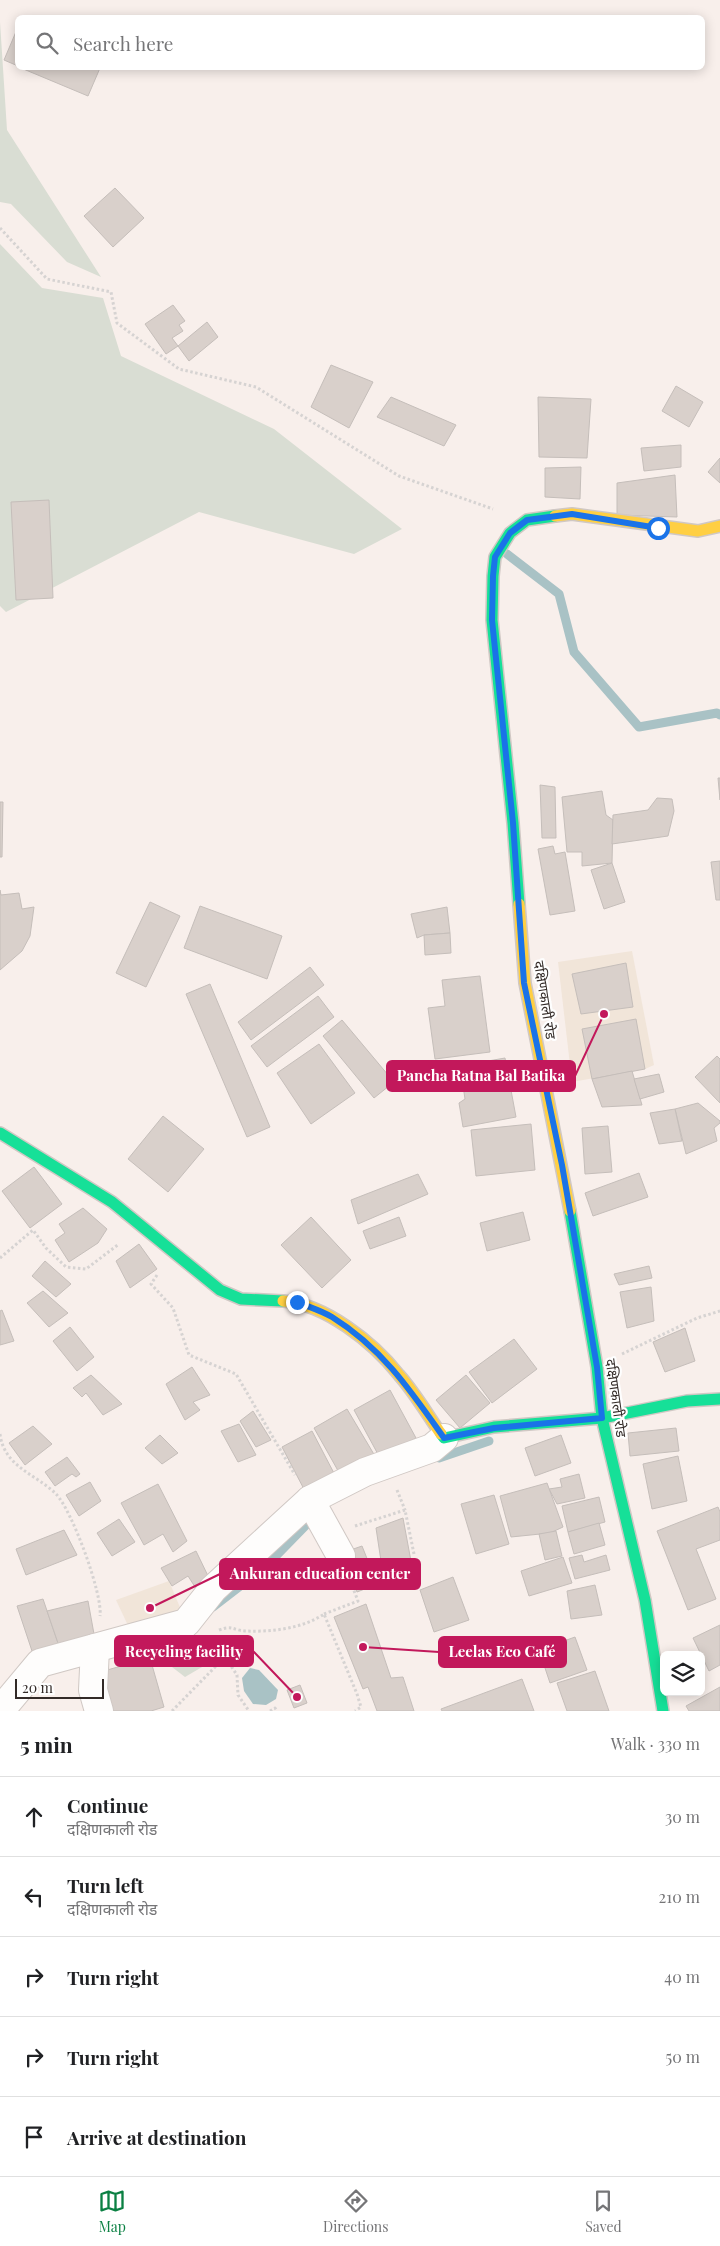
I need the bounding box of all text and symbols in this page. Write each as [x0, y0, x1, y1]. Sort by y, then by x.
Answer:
search box [15, 15, 705, 70]
icon: search [33, 29, 61, 57]
text: Search here [73, 30, 173, 56]
route start [647, 517, 670, 540]
street label: दक्षिणकाली रोड [530, 959, 561, 1041]
callout: Pancha Ratna Bal Batika [387, 1061, 575, 1091]
text: Pancha Ratna Bal Batika [397, 1065, 565, 1085]
route end [286, 1291, 309, 1314]
street label: दक्षिणकाली रोड [602, 1357, 631, 1439]
callout: Ankuran education center [220, 1559, 420, 1589]
text: Ankuran education center [229, 1563, 410, 1583]
callout: Recycling facility [115, 1636, 253, 1666]
callout: Leelas Eco Café [439, 1637, 566, 1667]
text: Recycling facility [125, 1641, 243, 1661]
text: Leelas Eco Café [449, 1641, 556, 1661]
map controls [660, 1651, 705, 1696]
button: layers [660, 1651, 705, 1696]
scale bar [15, 1676, 104, 1699]
text: 20 m [22, 1678, 53, 1697]
text: 5 min [20, 1730, 73, 1758]
text: Walk · 330 m [611, 1733, 700, 1754]
text: Continue [67, 1792, 148, 1818]
icon: ahead [20, 1803, 48, 1831]
text: 30 m [665, 1806, 700, 1827]
text: दक्षिणकाली रोड [67, 1818, 157, 1839]
text: Turn left [67, 1872, 144, 1898]
icon: left [20, 1883, 48, 1911]
text: 210 m [659, 1886, 700, 1907]
text: दक्षिणकाली रोड [67, 1898, 157, 1919]
icon: right [20, 1963, 48, 1991]
text: Turn right [67, 1964, 159, 1990]
text: 40 m [664, 1966, 700, 1987]
icon: right [20, 2043, 48, 2071]
text: Turn right [67, 2044, 159, 2070]
text: 50 m [666, 2046, 700, 2067]
icon: arrive [20, 2123, 48, 2151]
text: Arrive at destination [67, 2124, 247, 2150]
tab: Map [98, 2187, 126, 2236]
tab: Directions [323, 2187, 389, 2236]
tab: Saved [585, 2187, 622, 2236]

